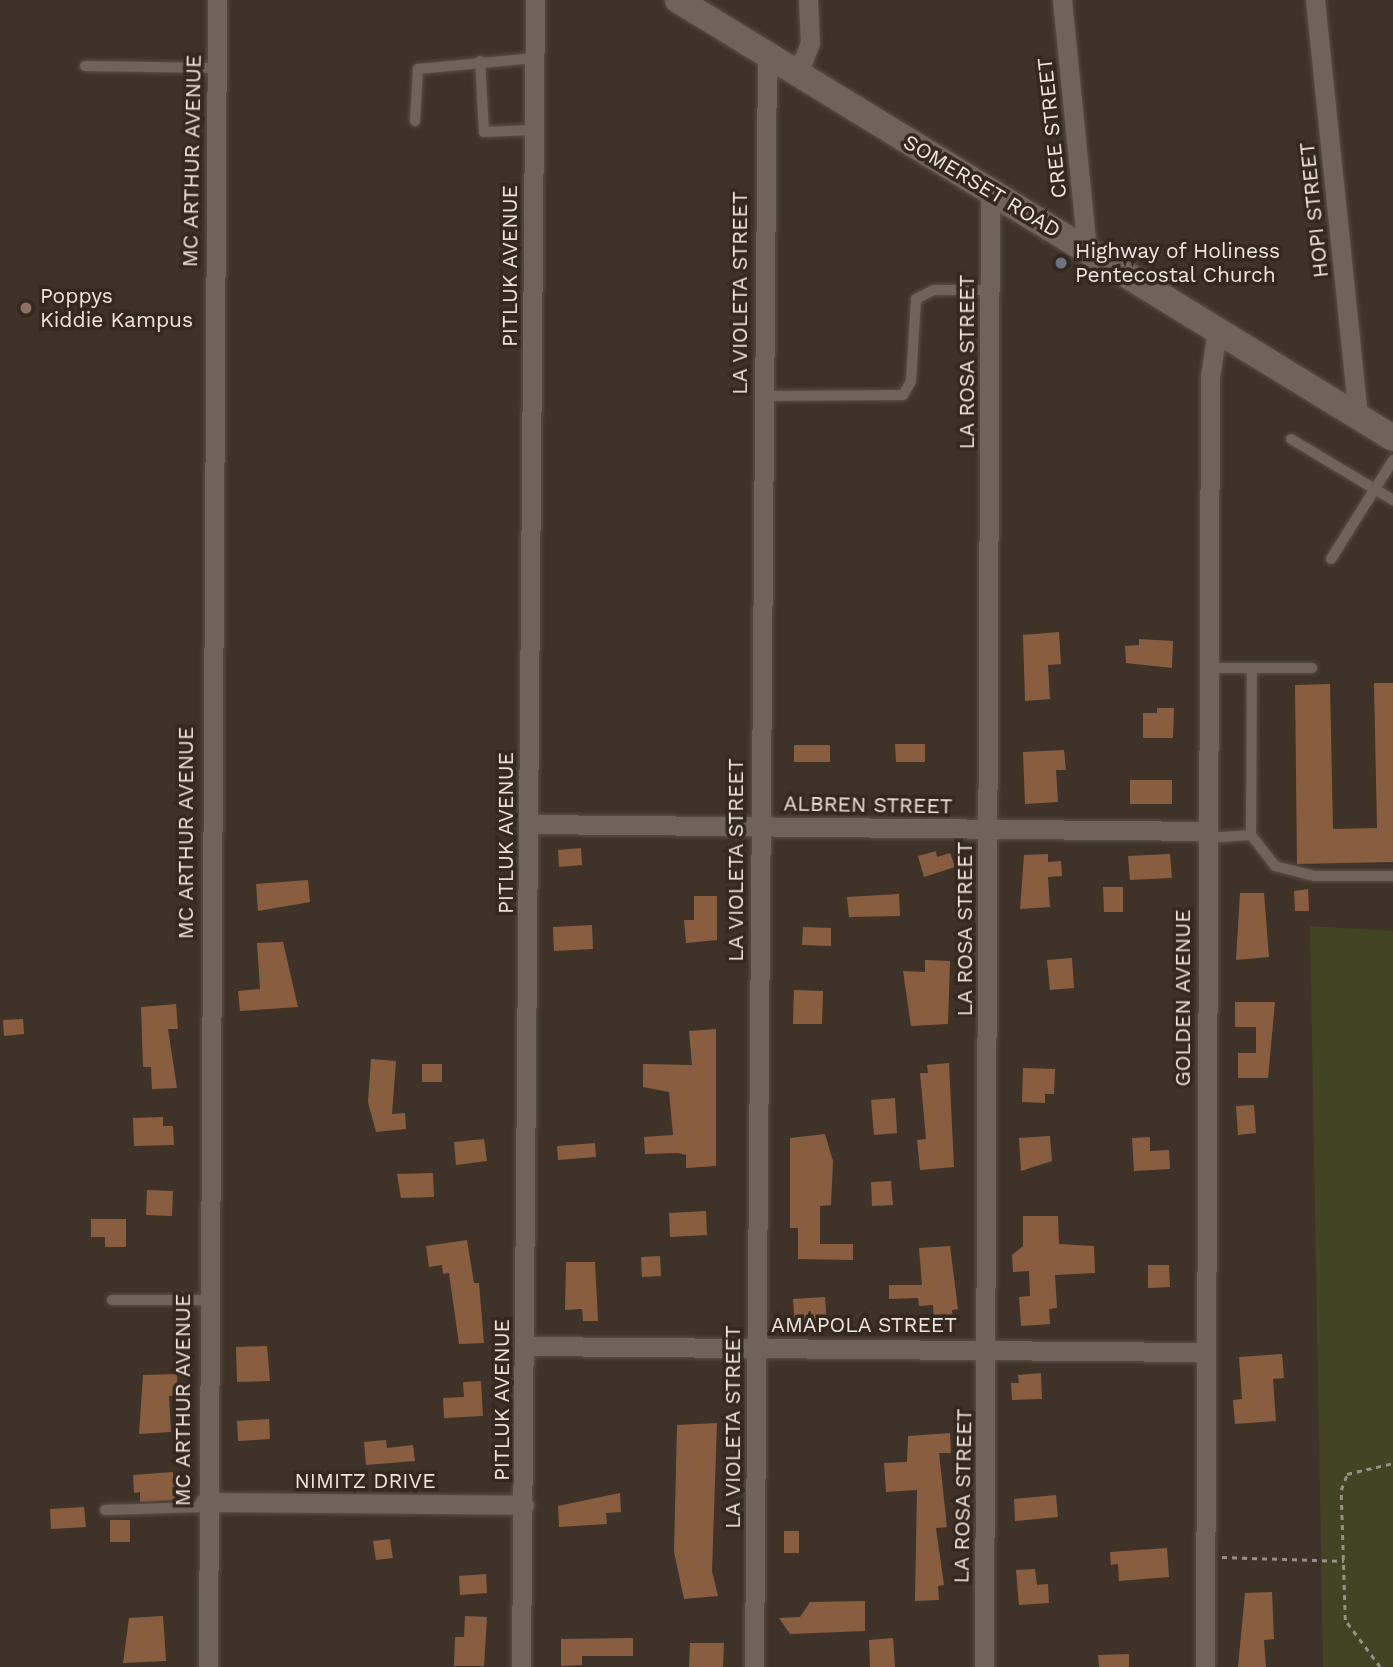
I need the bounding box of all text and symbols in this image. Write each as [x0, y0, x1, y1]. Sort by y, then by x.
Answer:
street label: MC ARTHUR AVENUE [178, 54, 206, 268]
street label: CREE STREET [1032, 56, 1072, 200]
street label: SOMERSET ROAD [899, 129, 1065, 243]
street label: HOPI STREET [1294, 141, 1334, 279]
street label: PITLUK AVENUE [497, 184, 523, 348]
street label: LA VIOLETA STREET [727, 190, 753, 396]
place label: Highway of Holiness Pentecostal Church [1075, 238, 1282, 288]
marker: Highway of Holiness Pentecostal Church [1053, 255, 1069, 271]
street label: LA ROSA STREET [954, 274, 980, 450]
place label: Poppys Kiddie Kampus [40, 283, 193, 333]
marker: Poppys Kiddie Kampus [18, 300, 34, 316]
street label: MC ARTHUR AVENUE [173, 726, 199, 940]
street label: PITLUK AVENUE [493, 751, 519, 915]
street label: LA VIOLETA STREET [723, 757, 749, 963]
street label: ALBREN STREET [783, 791, 953, 819]
street label: LA ROSA STREET [952, 841, 978, 1017]
street label: GOLDEN AVENUE [1170, 909, 1196, 1087]
street label: MC ARTHUR AVENUE [170, 1293, 196, 1507]
street label: AMAPOLA STREET [771, 1312, 957, 1338]
street label: PITLUK AVENUE [489, 1318, 515, 1482]
street label: LA VIOLETA STREET [720, 1324, 746, 1530]
street label: LA ROSA STREET [949, 1408, 977, 1584]
street label: NIMITZ DRIVE [294, 1468, 436, 1494]

